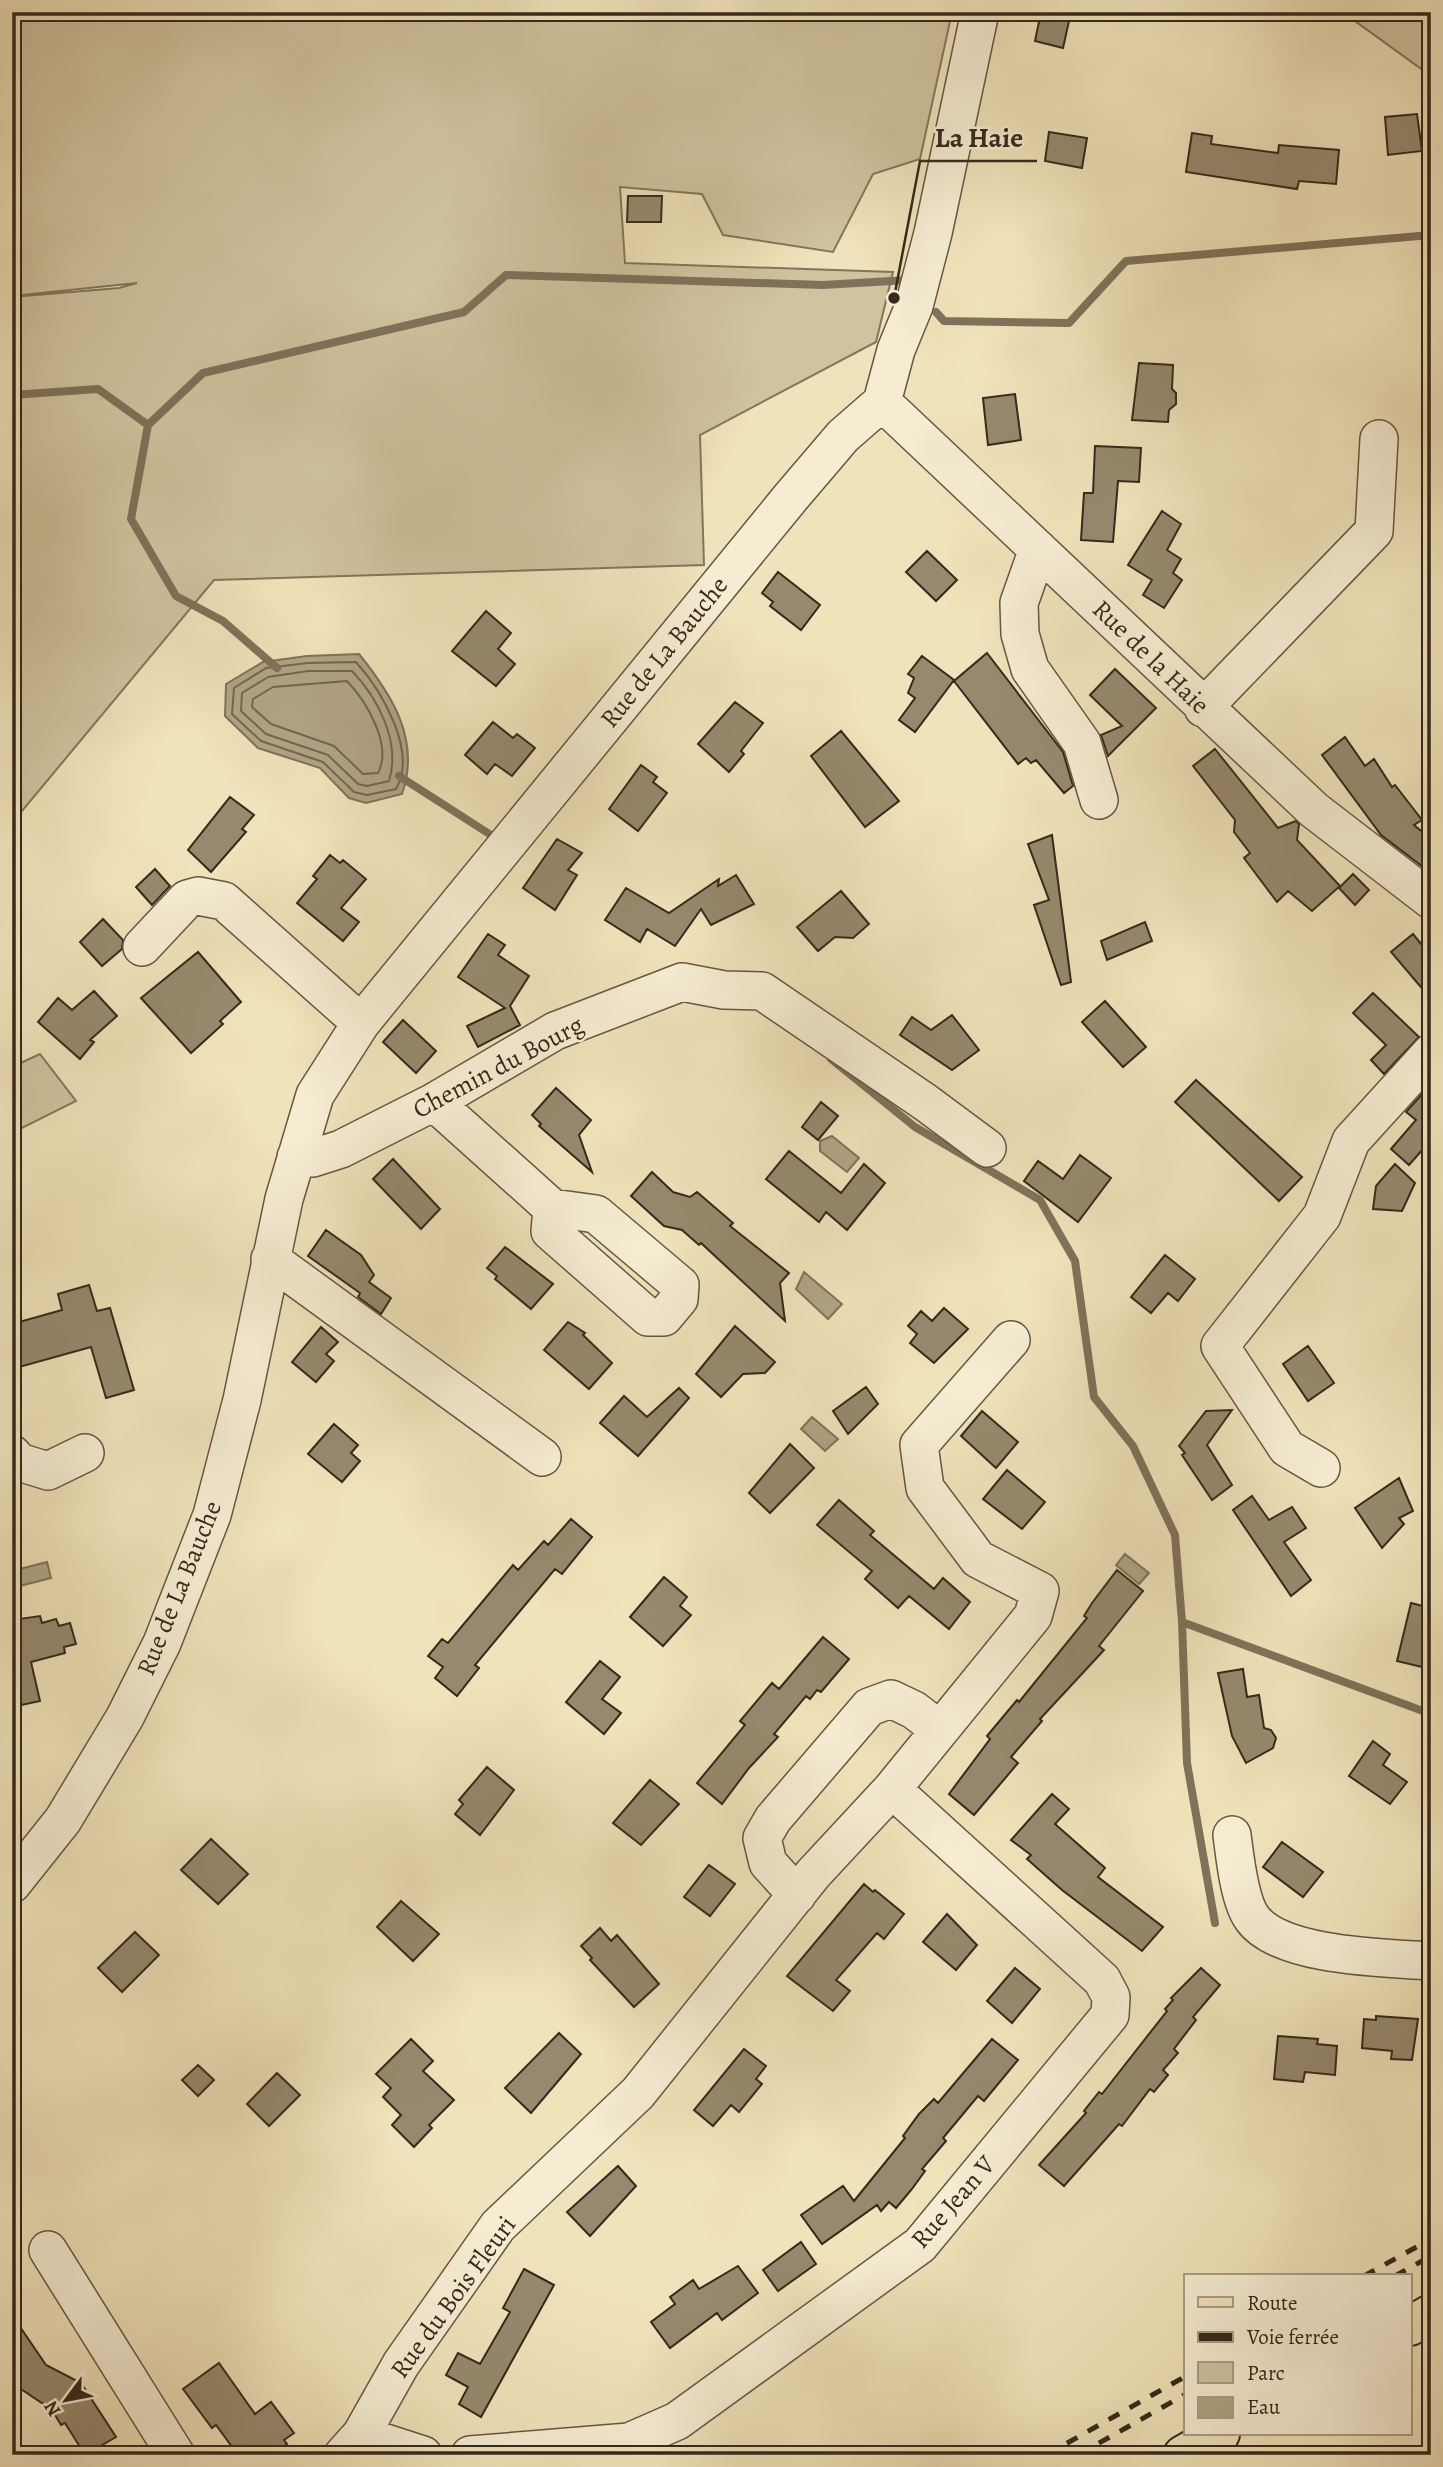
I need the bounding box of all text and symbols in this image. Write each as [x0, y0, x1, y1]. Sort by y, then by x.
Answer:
callout: La Haie [920, 112, 1037, 161]
text: La Haie [935, 119, 1023, 157]
street label: Rue de La Bauche [592, 569, 736, 735]
street label: Rue de la Haie [1085, 592, 1217, 722]
street label: Chemin du Bourg [407, 1007, 589, 1127]
street label: Rue de La Bauche [128, 1495, 230, 1681]
street label: Rue Jean V [903, 2148, 1003, 2256]
street label: Rue du Bois Fleuri [382, 2209, 524, 2385]
legend [1184, 2274, 1412, 2436]
text: Route [1247, 2289, 1297, 2317]
text: Voie ferrée [1246, 2323, 1339, 2351]
text: Parc [1247, 2359, 1285, 2387]
north arrow [32, 2366, 102, 2436]
text: Eau [1247, 2393, 1281, 2421]
text: N [38, 2396, 67, 2421]

